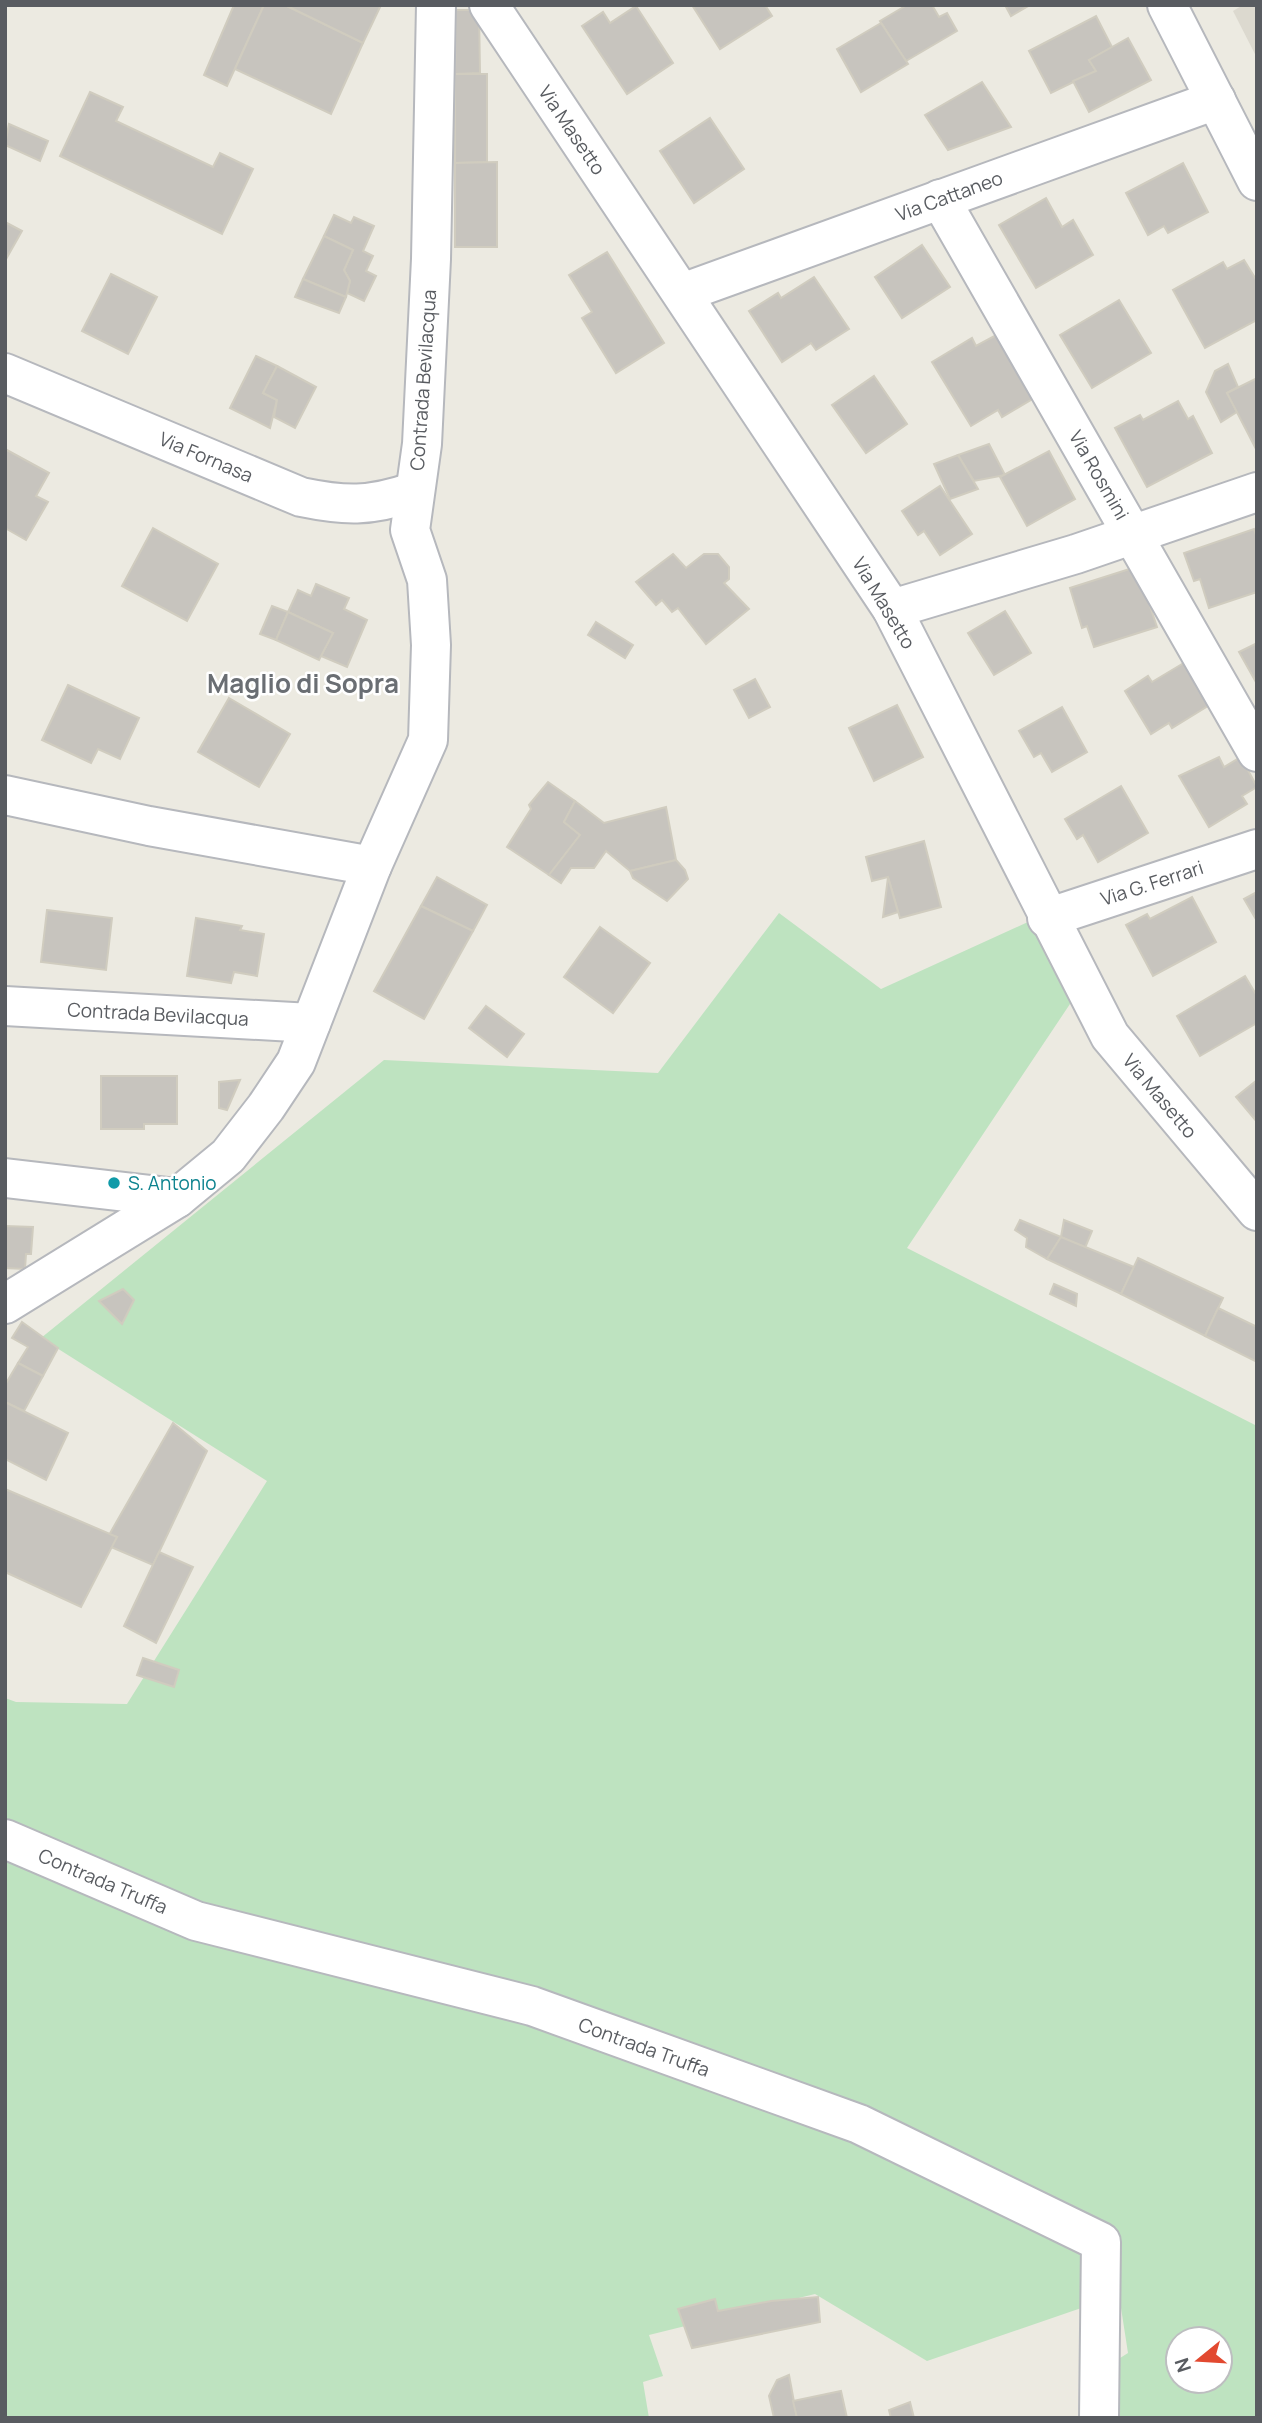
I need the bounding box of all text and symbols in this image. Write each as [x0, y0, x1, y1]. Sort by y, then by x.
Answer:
street label: Via Masetto [532, 80, 612, 180]
street label: Via Cattaneo [892, 165, 1006, 227]
street label: Contrada Bevilacqua [404, 289, 442, 471]
street label: Via Fornasa [155, 426, 257, 488]
street label: Via Rosmini [1063, 426, 1135, 524]
street label: Via Masetto [846, 552, 922, 654]
district label: Maglio di Sopra [207, 665, 399, 701]
street label: Via G. Ferrari [1097, 854, 1207, 912]
street label: Contrada Bevilacqua [67, 996, 249, 1032]
street label: Via Masetto [1117, 1048, 1203, 1144]
place label: S. Antonio [128, 1170, 217, 1196]
marker: S. Antonio [106, 1175, 122, 1191]
street label: Contrada Truffa [35, 1842, 171, 1920]
street label: Contrada Truffa [575, 2011, 713, 2083]
north arrow [1164, 2325, 1234, 2395]
text: N [1168, 2355, 1197, 2376]

